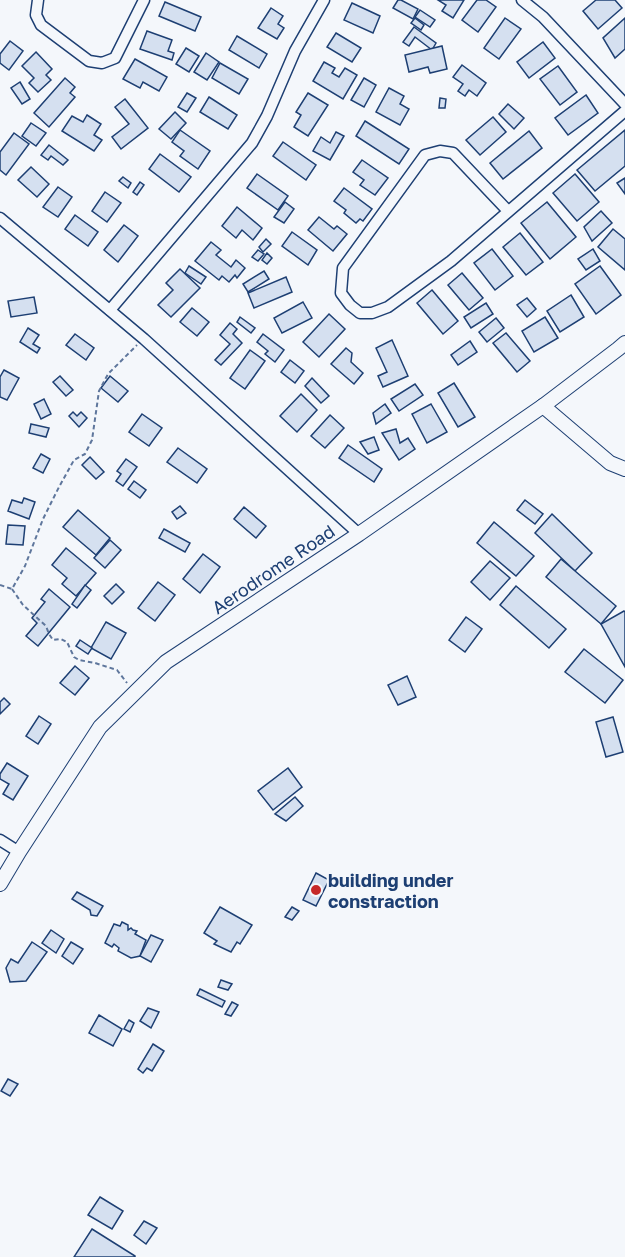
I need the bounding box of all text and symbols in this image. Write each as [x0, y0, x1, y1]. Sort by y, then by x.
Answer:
street label: Aerodrome Road [207, 520, 339, 618]
place label: building under constraction [328, 869, 453, 912]
marker: building under constraction [309, 883, 323, 897]

